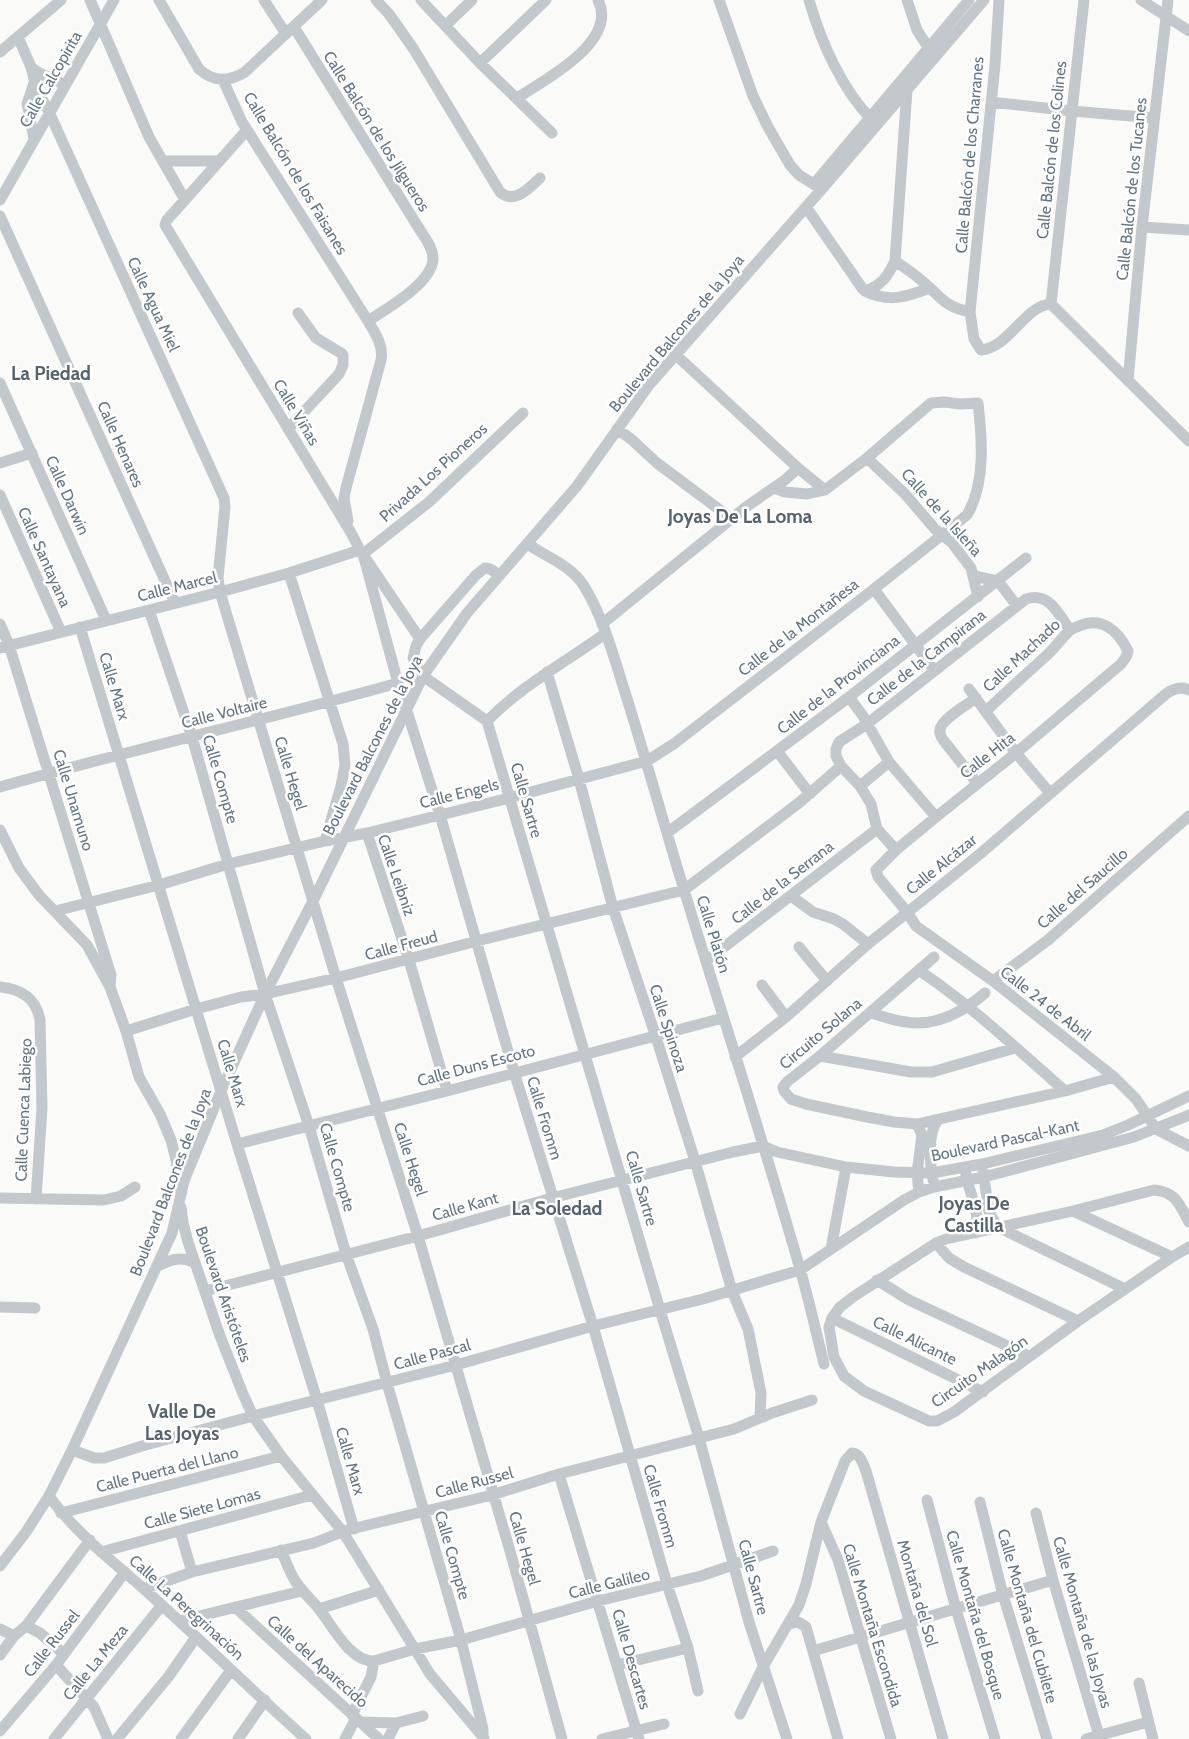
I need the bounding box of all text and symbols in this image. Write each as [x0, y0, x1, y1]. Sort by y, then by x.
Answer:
street label: Calle Calcopirita [15, 28, 86, 131]
street label: Calle Balcón de los Jilgueros [319, 48, 434, 215]
street label: Calle Balcón de los Charranes [951, 56, 988, 254]
street label: Calle Balcón de los Colines [1033, 60, 1070, 240]
street label: Calle Balcón de los Faisanes [239, 89, 352, 258]
street label: Calle Balcón de los Tucanes [1112, 96, 1151, 281]
street label: Boulevard Balcones de la Joya [605, 251, 748, 416]
street label: Calle Agua Miel [123, 254, 184, 355]
district label: La Piedad [11, 362, 91, 385]
street label: Calle Viñas [269, 376, 324, 449]
street label: Calle Henares [93, 398, 148, 491]
street label: Privada Los Pioneros [375, 419, 491, 526]
street label: Calle Darwin [42, 453, 94, 538]
street label: Calle de la Isleña [897, 465, 986, 560]
street label: Calle Santayana [14, 504, 75, 611]
district label: Joyas De La Loma [667, 505, 813, 528]
street label: Calle Marcel [135, 567, 219, 606]
street label: Calle de la Montañesa [734, 574, 863, 680]
street label: Calle de la Campirana [863, 605, 990, 710]
street label: Calle Machado [979, 615, 1064, 696]
street label: Calle de la Provinciana [773, 630, 904, 738]
street label: Calle Marx [95, 650, 134, 723]
street label: Boulevard Balcones de la Joya [319, 652, 426, 838]
street label: Calle Voltaire [179, 693, 269, 732]
street label: Calle Hita [956, 728, 1019, 783]
street label: Calle Compte [199, 732, 242, 826]
street label: Calle Hegel [270, 734, 311, 812]
street label: Calle Unamuno [49, 747, 98, 853]
street label: Calle Sartre [507, 760, 546, 840]
street label: Calle Engels [418, 774, 501, 813]
street label: Calle Alcázar [902, 830, 981, 899]
street label: Calle Leibniz [374, 832, 419, 919]
street label: Calle de la Serrana [727, 836, 837, 928]
street label: Calle del Saucillo [1033, 844, 1132, 933]
street label: Calle Platón [693, 893, 734, 975]
street label: Calle Freud [363, 927, 440, 964]
street label: Calle 24 de Abril [997, 962, 1095, 1045]
street label: Calle Spinoza [645, 982, 692, 1075]
street label: Circuito Solana [775, 993, 866, 1073]
street label: Calle Marx [213, 1037, 252, 1110]
street label: Calle Cuenca Labiego [12, 1038, 36, 1182]
street label: Calle Duns Escoto [415, 1041, 537, 1090]
street label: Calle Fromm [523, 1074, 566, 1162]
street label: Boulevard Balcones de la Joya [126, 1085, 215, 1279]
street label: Boulevard Pascal-Kant [929, 1115, 1082, 1165]
street label: Calle Compte [316, 1120, 359, 1214]
street label: Calle Hegel [390, 1120, 431, 1198]
street label: Calle Sartre [622, 1148, 661, 1228]
street label: Calle Kant [430, 1188, 501, 1225]
district label: Joyas De Castilla [938, 1192, 1010, 1237]
district label: La Soledad [512, 1197, 602, 1220]
street label: Boulevard Aristóteles [191, 1224, 256, 1365]
street label: Calle Alicante [870, 1312, 960, 1369]
street label: Circuito Malagón [928, 1331, 1031, 1412]
street label: Calle Pascal [392, 1335, 473, 1374]
district label: Valle De Las Joyas [145, 1400, 219, 1445]
street label: Calle Marx [332, 1425, 369, 1498]
street label: Calle Puerta del Llano [94, 1443, 240, 1496]
street label: Calle Fromm [640, 1462, 682, 1550]
street label: Calle Russel [433, 1463, 515, 1502]
street label: Calle Siete Lomas [142, 1484, 263, 1533]
street label: Calle Compte [431, 1508, 474, 1602]
street label: Calle Hegel [505, 1509, 544, 1587]
street label: Calle Montaña del Cubilete [993, 1527, 1062, 1706]
street label: Calle Montaña del Bosque [942, 1528, 1009, 1702]
street label: Calle Montaña de las Joyas [1049, 1534, 1116, 1710]
street label: Calle Sartre [734, 1537, 773, 1617]
street label: Montaña del Sol [893, 1538, 942, 1649]
street label: Calle Montaña Escondida [839, 1541, 906, 1709]
street label: Calle La Peregrinación [125, 1551, 248, 1664]
street label: Calle Galileo [567, 1564, 652, 1603]
street label: Calle Russel [19, 1606, 84, 1681]
street label: Calle Descartes [608, 1607, 655, 1712]
street label: Calle del Aparecido [263, 1611, 372, 1712]
street label: Calle La Meza [59, 1620, 132, 1704]

